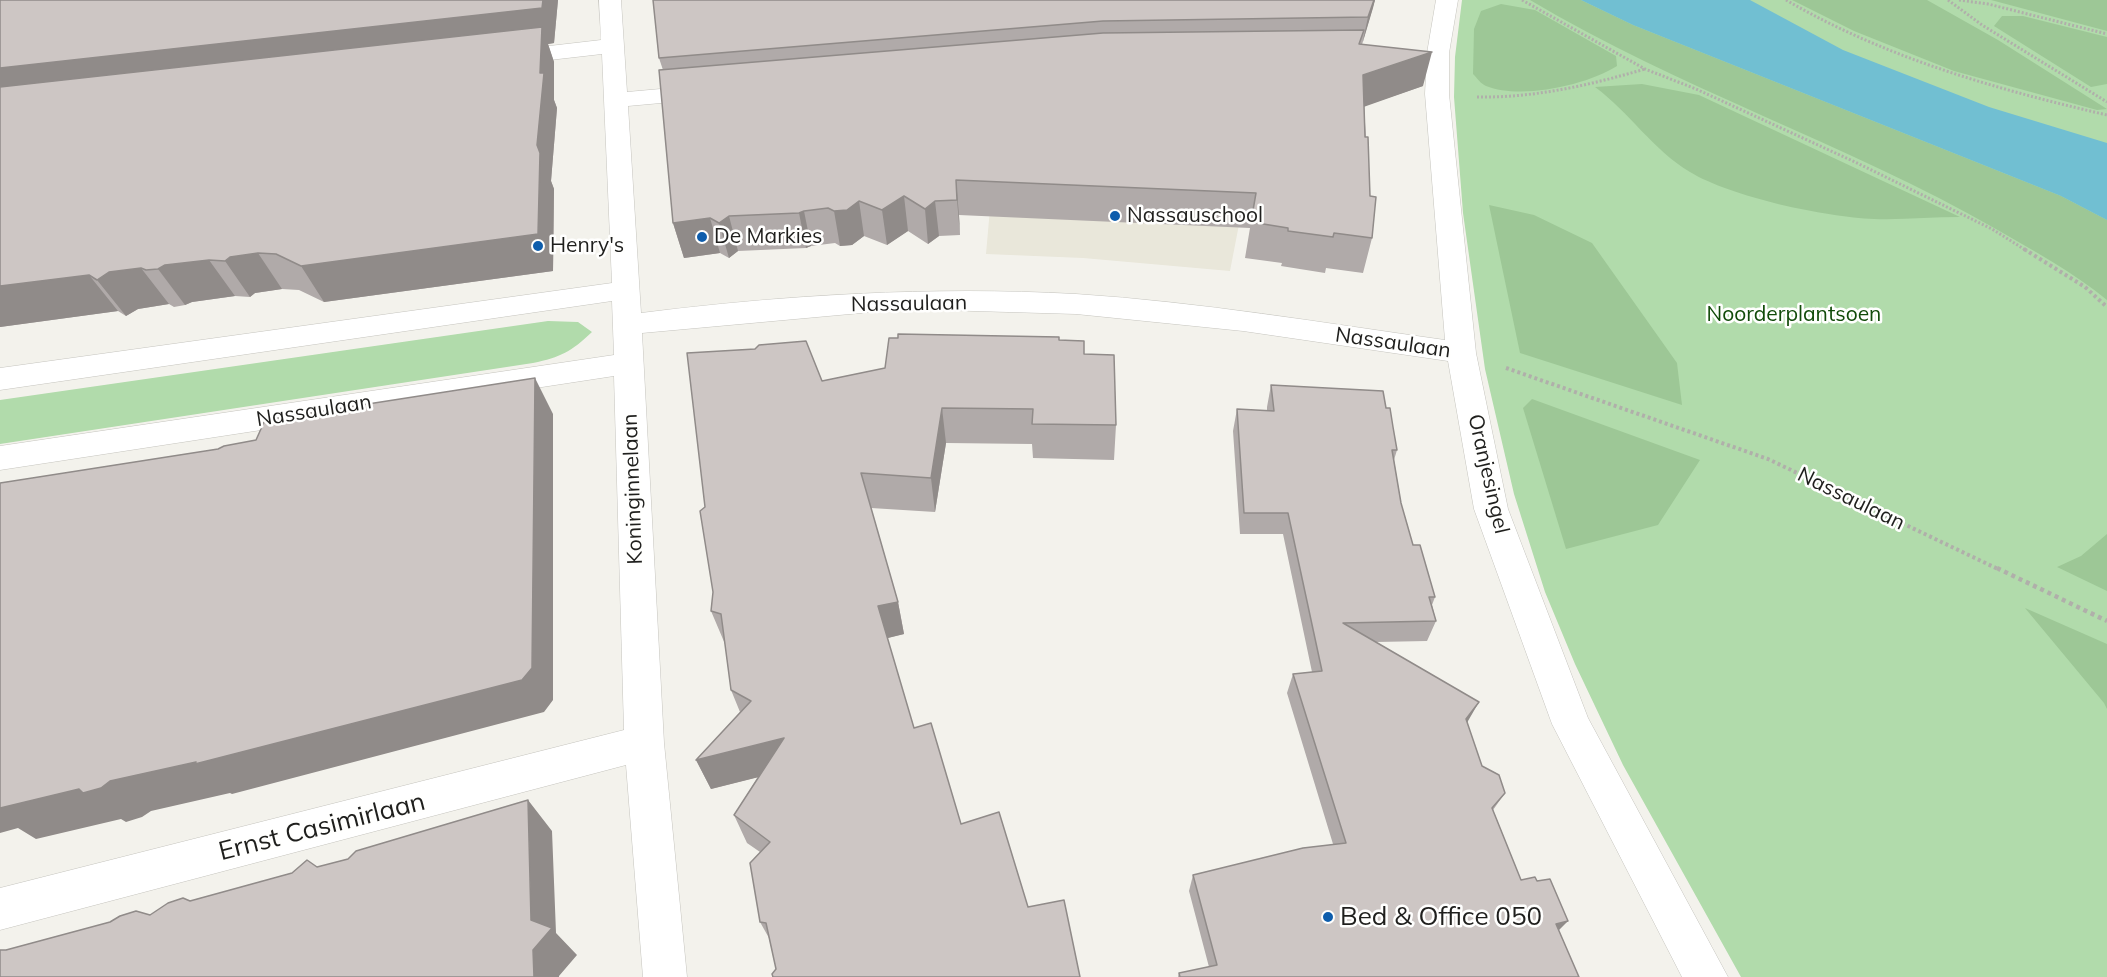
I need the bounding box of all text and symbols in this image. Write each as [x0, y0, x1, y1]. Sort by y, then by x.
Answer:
place label: Nassauschool [1127, 203, 1263, 229]
marker: Nassauschool [1108, 209, 1122, 223]
place label: De Markies [714, 224, 822, 250]
marker: De Markies [695, 230, 709, 244]
place label: Henry's [550, 233, 624, 259]
marker: Henry's [531, 239, 545, 253]
street label: Nassaulaan [851, 290, 967, 318]
park label: Noorderplantsoen [1707, 302, 1881, 328]
street label: Nassaulaan [1334, 322, 1452, 364]
street label: Nassaulaan [255, 389, 373, 433]
street label: Oranjesingel [1462, 412, 1514, 536]
street label: Koninginnelaan [618, 413, 648, 565]
street label: Nassaulaan [1793, 462, 1909, 536]
street label: Ernst Casimirlaan [216, 786, 428, 868]
place label: Bed & Office 050 [1340, 901, 1542, 933]
marker: Bed & Office 050 [1321, 910, 1335, 924]

